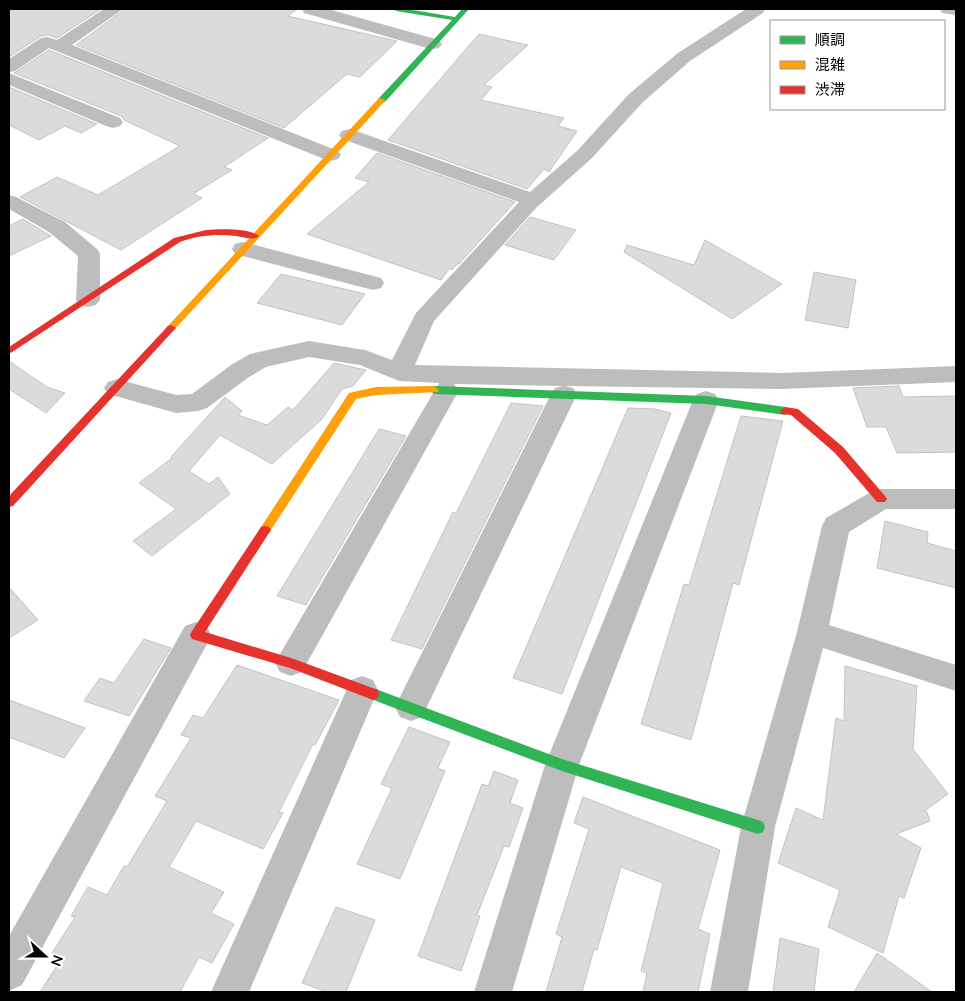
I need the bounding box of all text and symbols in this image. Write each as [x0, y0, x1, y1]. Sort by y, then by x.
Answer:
legend [770, 20, 945, 110]
text: 順調 [815, 30, 845, 50]
text: 混雑 [815, 55, 845, 75]
text: 渋滞 [815, 80, 845, 100]
north arrow [20, 931, 70, 981]
text: N [46, 952, 67, 969]

